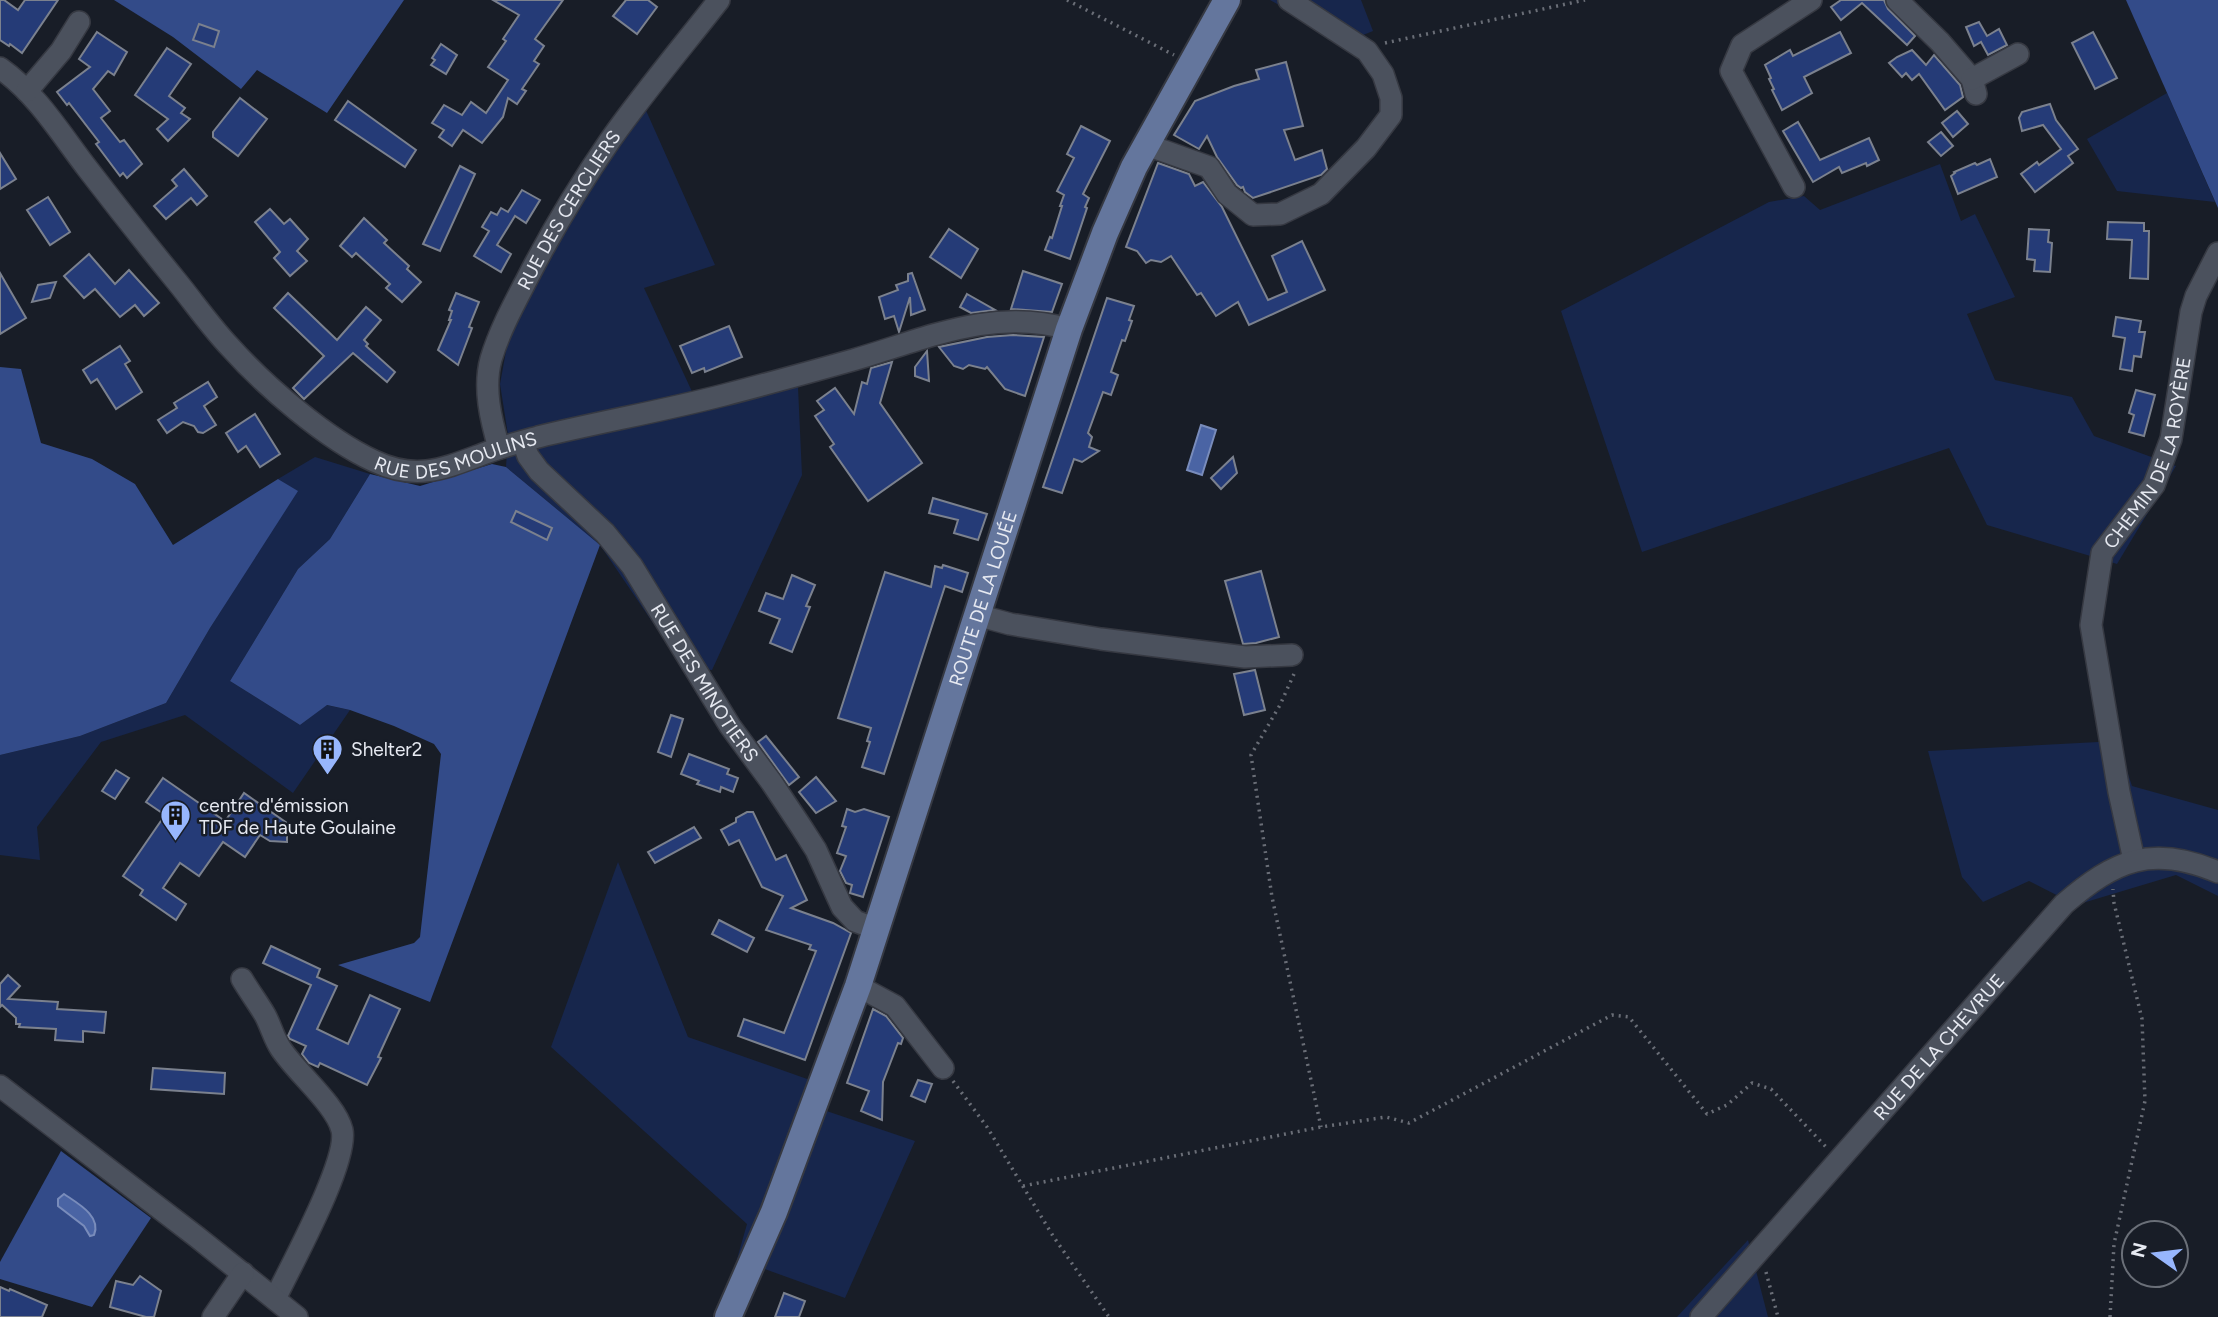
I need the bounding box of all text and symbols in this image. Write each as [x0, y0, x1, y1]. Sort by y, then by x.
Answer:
street label: RUE DES CERCLIERS [512, 126, 626, 294]
street label: CHEMIN DE LA ROYÈRE [2099, 355, 2196, 553]
street label: RUE DES MOULINS [371, 427, 539, 484]
street label: ROUTE DE LA LOUÉE [944, 508, 1022, 689]
street label: RUE DES MINOTIERS [646, 599, 763, 766]
building icon: Shelter2 [311, 732, 345, 776]
place label: Shelter2 [351, 738, 422, 761]
place label: centre d'émission TDF de Haute Goulaine [199, 794, 396, 839]
building icon: centre d'émission TDF de Haute Goulaine [159, 799, 193, 843]
street label: RUE DE LA CHEVRUE [1869, 969, 2009, 1125]
north arrow [2120, 1219, 2190, 1289]
text: N [2126, 1240, 2152, 1260]

